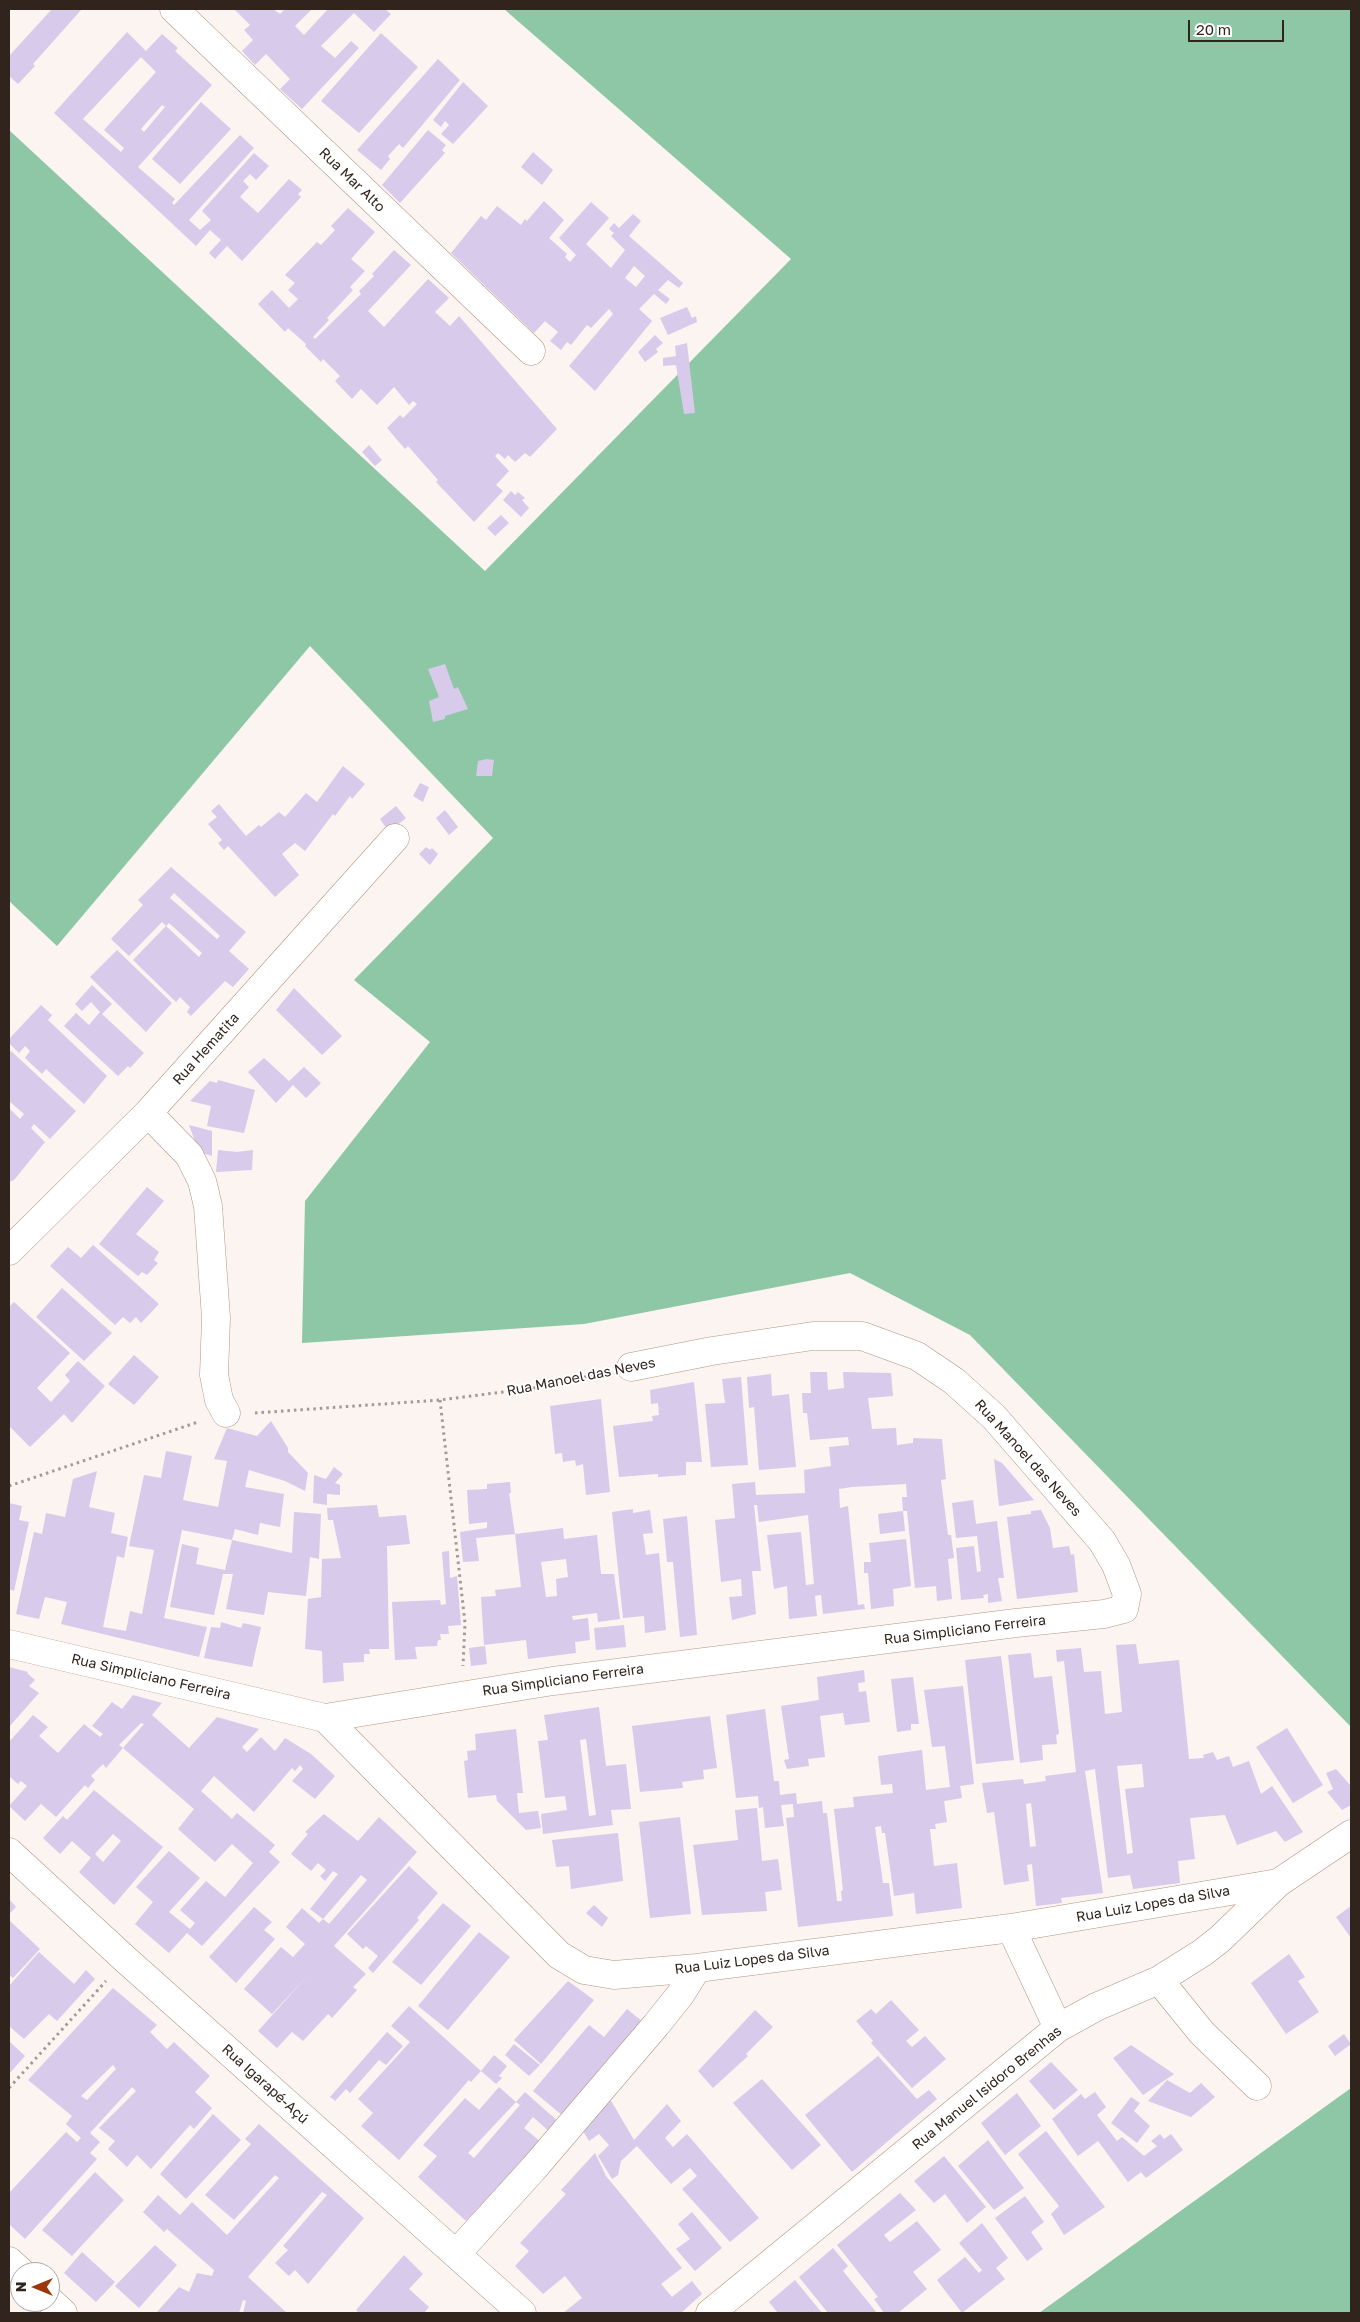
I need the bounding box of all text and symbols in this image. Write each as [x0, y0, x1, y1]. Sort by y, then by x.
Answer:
scale bar [1190, 10, 1286, 42]
text: 20 m [1196, 20, 1231, 38]
street label: Rua Mar Alto [315, 144, 389, 216]
street label: Rua Hematita [169, 1010, 243, 1088]
street label: Rua Manoel das Neves [505, 1354, 657, 1400]
street label: Rua Manoel das Neves [971, 1396, 1085, 1520]
street label: Rua Simpliciano Ferreira [883, 1612, 1047, 1648]
street label: Rua Simpliciano Ferreira [70, 1650, 232, 1704]
street label: Rua Simpliciano Ferreira [481, 1660, 645, 1700]
street label: Rua Luiz Lopes da Silva [1075, 1882, 1231, 1926]
street label: Rua Luiz Lopes da Silva [674, 1942, 830, 1978]
street label: Rua Manuel Isidoro Brenhas [909, 2022, 1065, 2154]
street label: Rua Igarapé-Açú [218, 2041, 312, 2127]
north arrow [10, 2262, 60, 2312]
text: N [12, 2282, 29, 2292]

